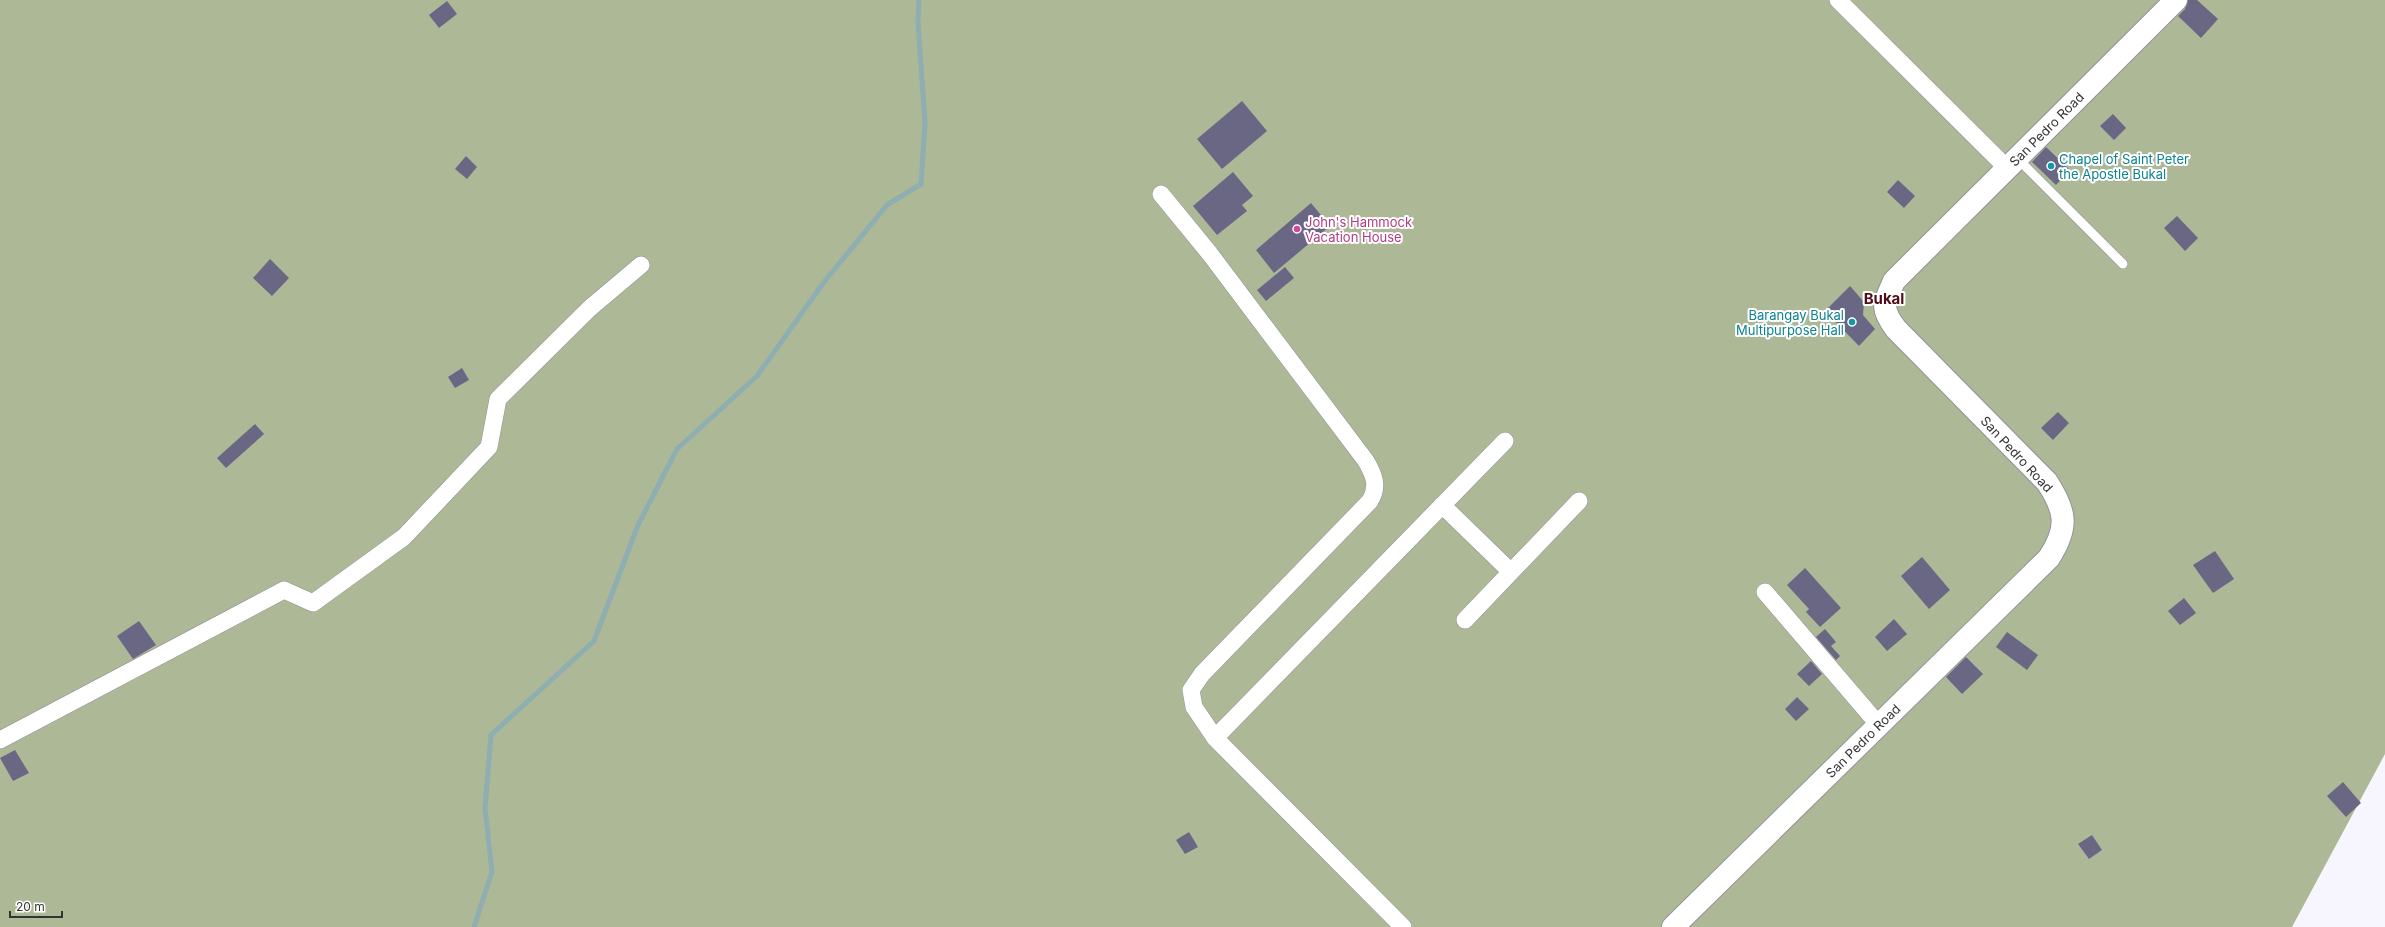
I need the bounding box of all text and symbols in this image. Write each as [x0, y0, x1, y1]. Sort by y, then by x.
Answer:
street label: San Pedro Road [2006, 89, 2087, 169]
place label: Chapel of Saint Peter the Apostle Bukal [2059, 151, 2189, 182]
marker: Chapel of Saint Peter the Apostle Bukal [2046, 161, 2056, 171]
place label: John's Hammock Vacation House [1305, 214, 1412, 245]
marker: John's Hammock Vacation House [1292, 224, 1302, 234]
district label: Bukal [1864, 289, 1904, 308]
place label: Barangay Bukal Multipurpose Hall [1736, 307, 1844, 338]
marker: Barangay Bukal Multipurpose Hall [1847, 317, 1857, 327]
street label: San Pedro Road [1978, 413, 2056, 495]
street label: San Pedro Road [1822, 701, 1904, 781]
scale bar [10, 893, 62, 919]
text: 20 m [16, 899, 45, 914]

